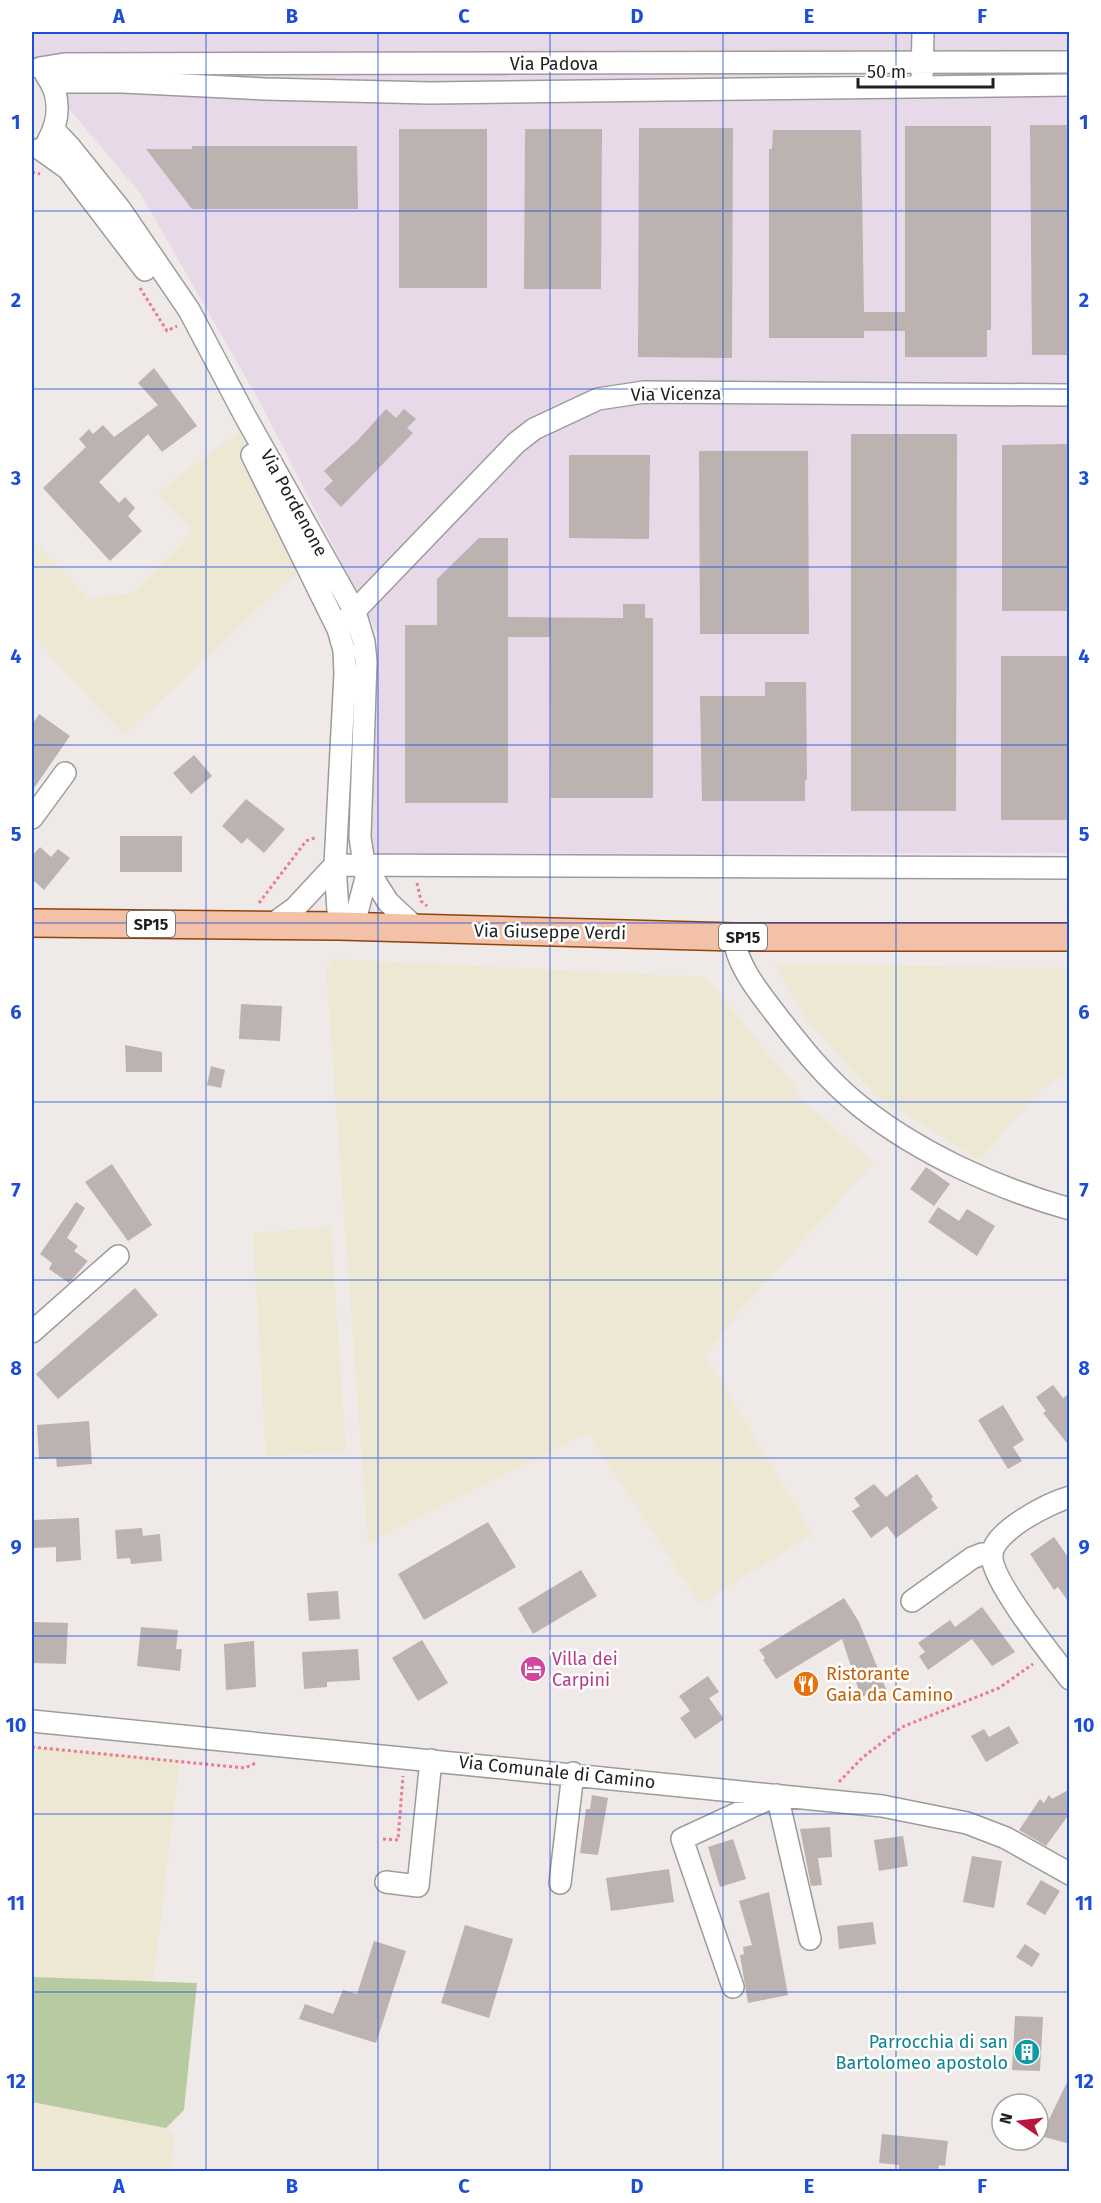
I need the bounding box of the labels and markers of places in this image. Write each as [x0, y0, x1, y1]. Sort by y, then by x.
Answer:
place label: Villa dei Carpini [552, 1648, 618, 1691]
hotel icon: Villa dei Carpini [518, 1654, 548, 1684]
place label: Ristorante Gaia da Camino [826, 1663, 953, 1706]
restaurant icon: Ristorante Gaia da Camino [791, 1669, 821, 1699]
place label: Parrocchia di san Bartolomeo apostolo [836, 2031, 1008, 2074]
building icon: Parrocchia di san Bartolomeo apostolo [1012, 2037, 1042, 2067]

